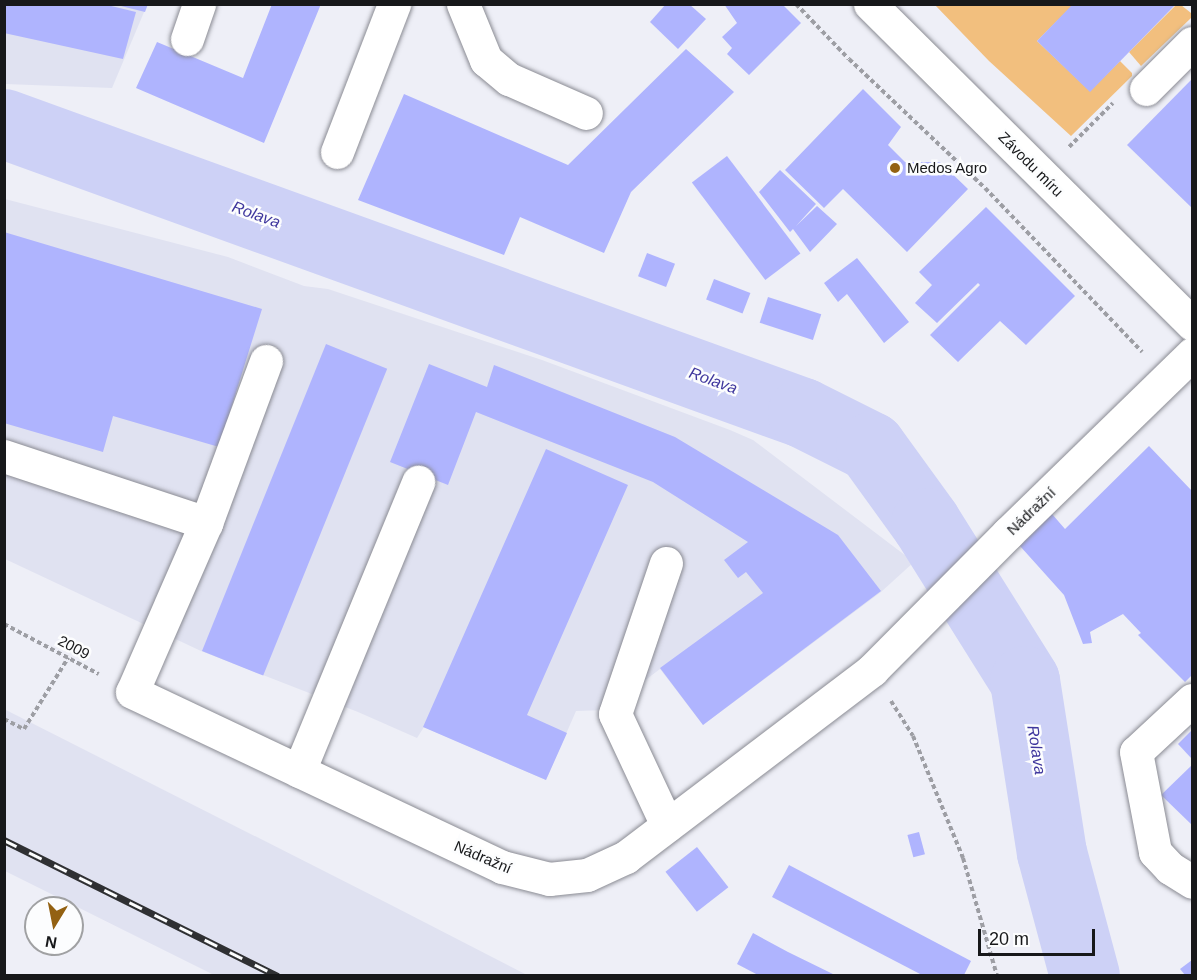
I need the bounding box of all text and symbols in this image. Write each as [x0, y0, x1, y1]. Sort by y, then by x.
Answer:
street label: Závodu míru [995, 128, 1067, 200]
place label: Medos Agro [907, 159, 988, 177]
marker: Medos Agro [888, 161, 902, 175]
water label: Rolava [229, 197, 283, 233]
water label: Rolava [686, 363, 740, 399]
street label: Nádražní [1003, 483, 1059, 539]
street label: 2009 [55, 631, 93, 663]
water label: Rolava [1023, 724, 1049, 776]
street label: Nádražní [451, 837, 515, 877]
north arrow [24, 896, 84, 956]
scale bar [981, 917, 1098, 955]
text: 20 m [989, 929, 1029, 949]
text: N [44, 933, 58, 952]

